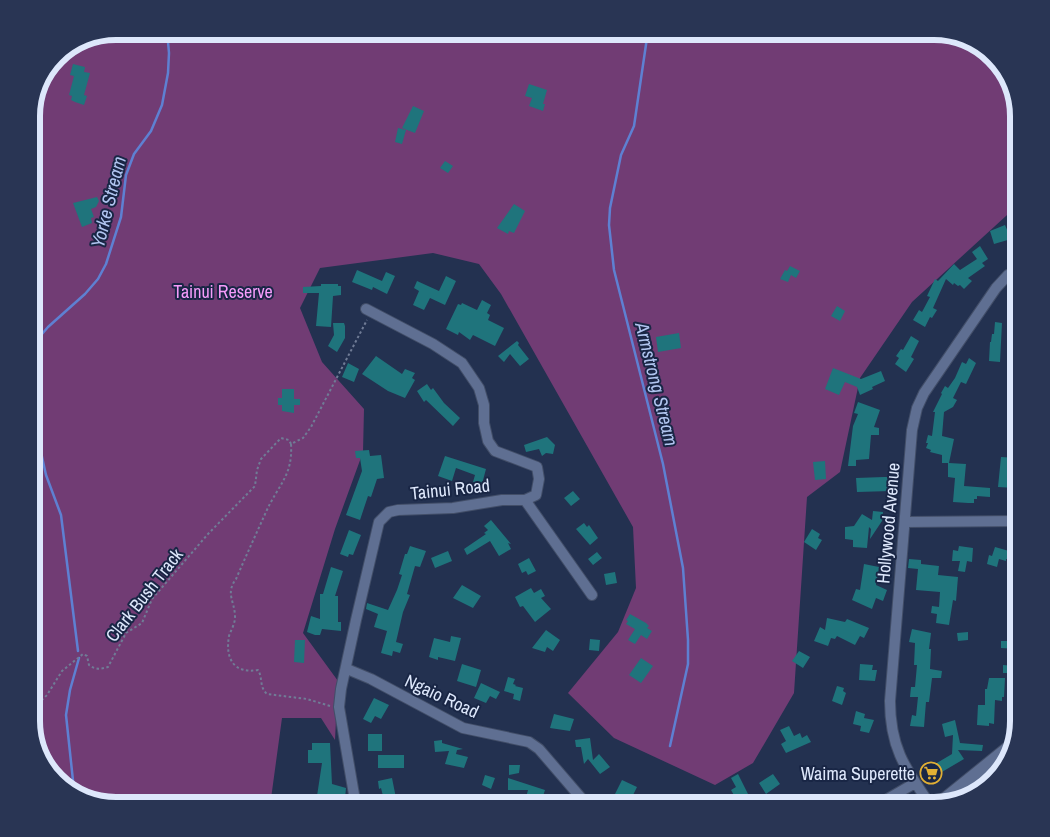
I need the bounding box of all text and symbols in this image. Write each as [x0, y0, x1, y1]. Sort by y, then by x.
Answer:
water label: Yorke Stream [84, 153, 132, 251]
park label: Tainui Reserve [173, 279, 273, 304]
water label: Armstrong Stream [629, 319, 685, 448]
street label: Hollywood Avenue [870, 462, 906, 584]
street label: Tainui Road [409, 472, 491, 506]
street label: Clark Bush Track [100, 543, 189, 647]
street label: Ngaio Road [401, 668, 483, 724]
place label: Waima Superette [801, 761, 915, 786]
supermarket icon: Waima Superette [919, 761, 943, 785]

